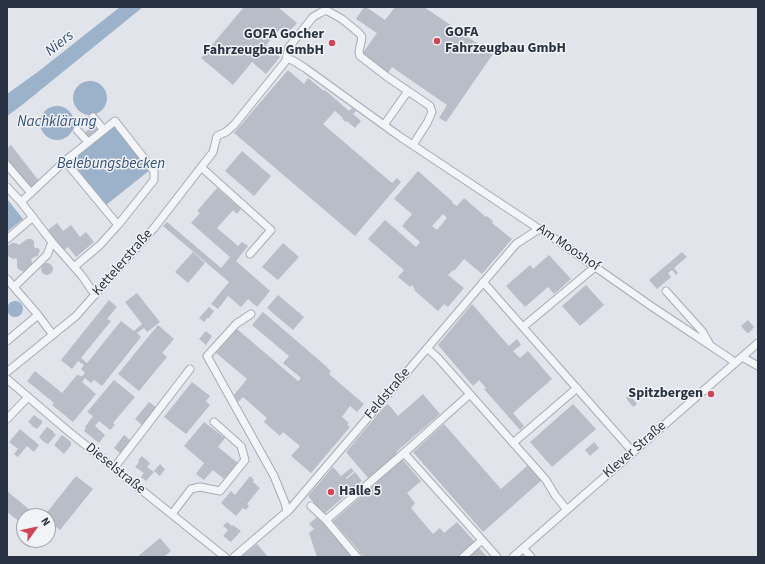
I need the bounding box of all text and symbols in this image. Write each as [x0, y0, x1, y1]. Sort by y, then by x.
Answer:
place label: GOFA Fahrzeugbau GmbH [445, 25, 566, 58]
water label: Niers [42, 27, 78, 61]
place label: GOFA Gocher Fahrzeugbau GmbH [203, 27, 324, 60]
marker: GOFA Fahrzeugbau GmbH [432, 36, 442, 46]
marker: GOFA Gocher Fahrzeugbau GmbH [327, 38, 337, 48]
water label: Nachklärung [17, 114, 97, 132]
water label: Belebungsbecken [57, 156, 165, 174]
street label: Am Mooshof [533, 221, 603, 275]
street label: Kettelerstraße [89, 226, 157, 300]
street label: Feldstraße [362, 365, 414, 423]
place label: Spitzbergen [628, 386, 703, 402]
marker: Spitzbergen [706, 389, 716, 399]
street label: Klever Straße [600, 418, 670, 482]
street label: Dieselstraße [82, 440, 148, 498]
place label: Halle 5 [339, 484, 381, 500]
marker: Halle 5 [326, 487, 336, 497]
north arrow [16, 508, 56, 548]
text: N [37, 515, 54, 529]

